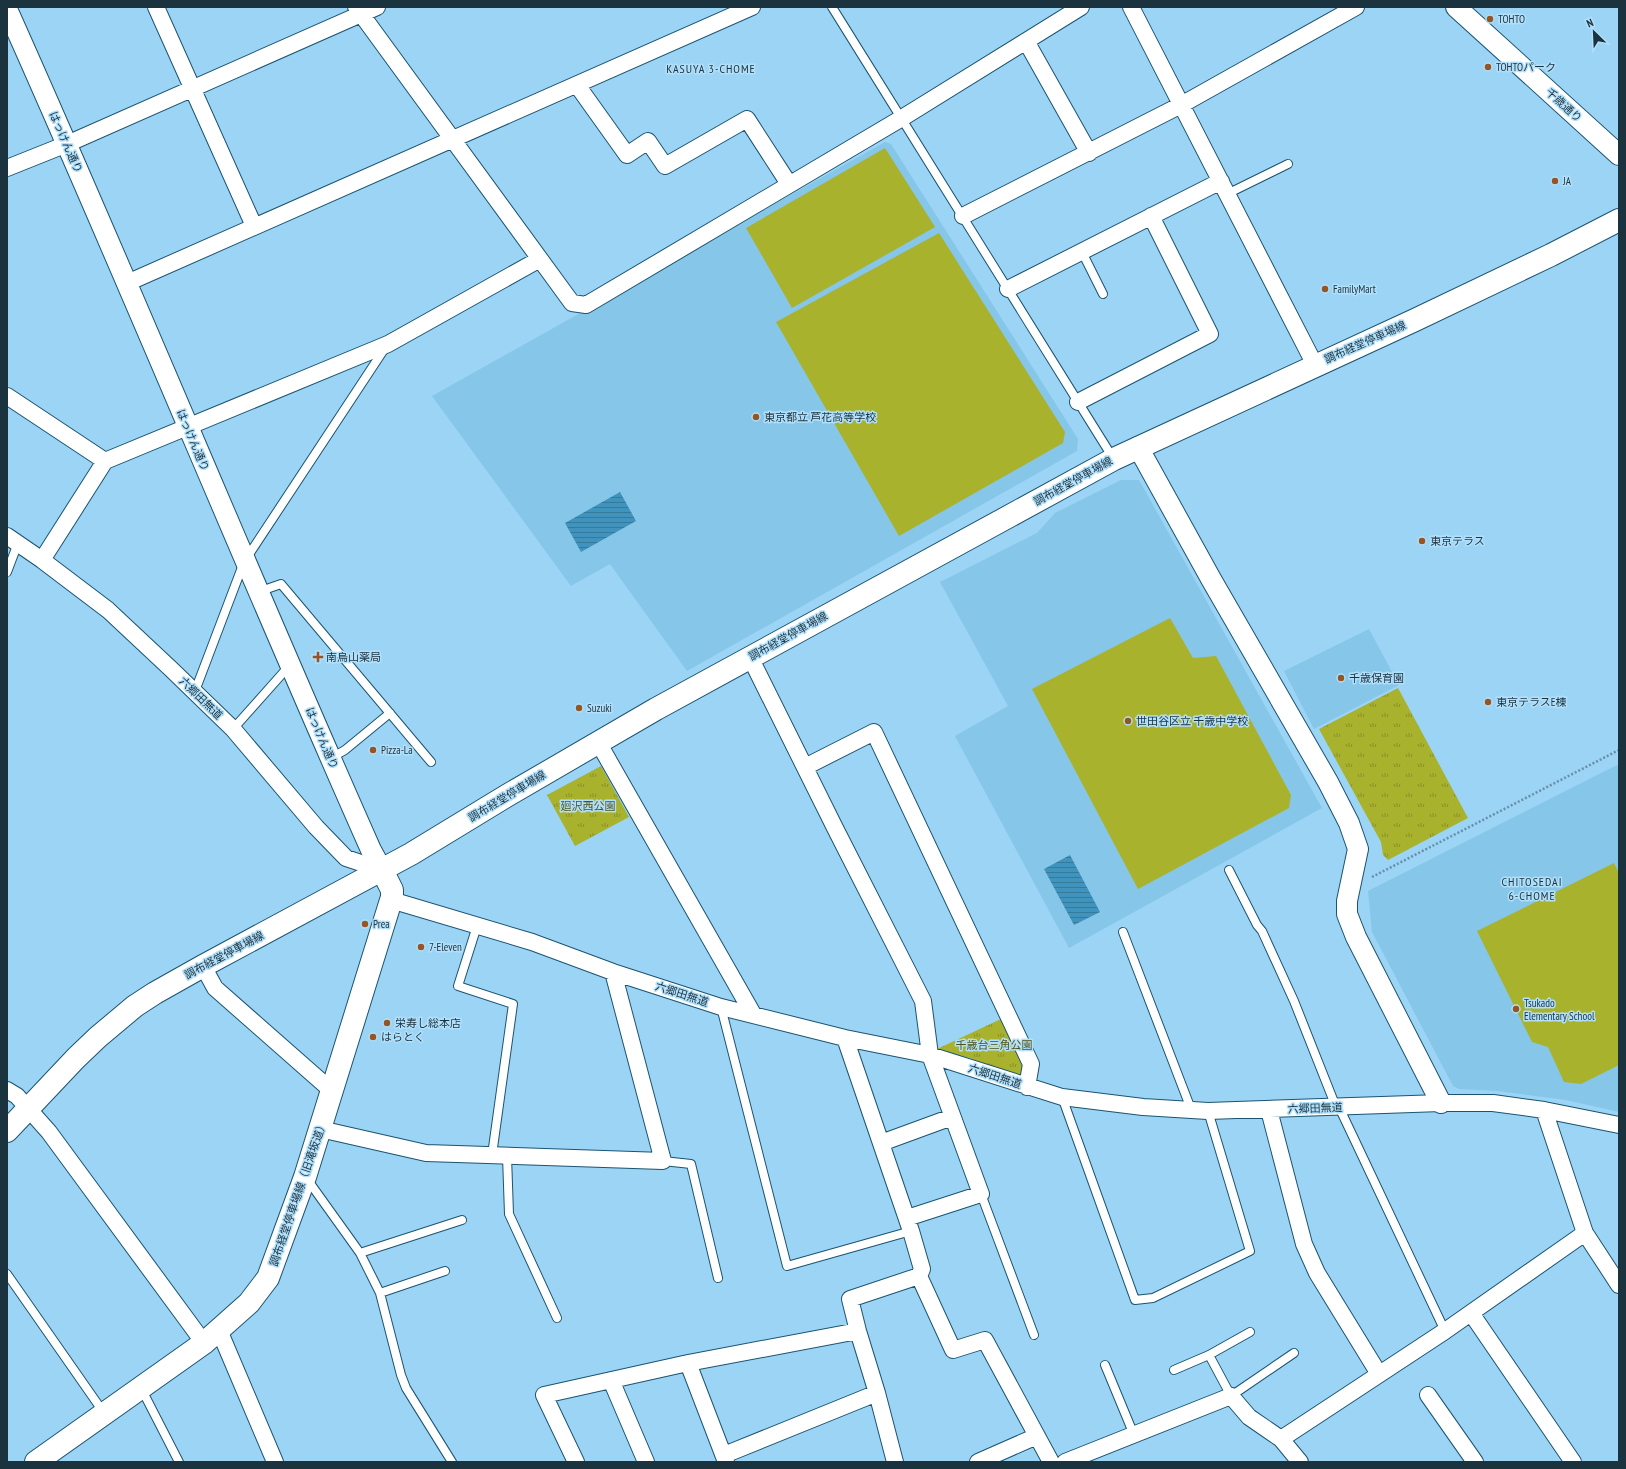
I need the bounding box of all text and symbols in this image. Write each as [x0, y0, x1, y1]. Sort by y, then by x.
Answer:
place label: TOHTO [1498, 12, 1525, 26]
north arrow [1574, 12, 1614, 52]
marker: TOHTO [1485, 14, 1495, 24]
text: N [1584, 15, 1596, 30]
place label: TOHTOパーク [1496, 60, 1556, 74]
district label: KASUYA 3-CHOME [666, 61, 756, 76]
marker: TOHTOパーク [1483, 62, 1493, 72]
street label: 千歳通り [1543, 85, 1585, 125]
street label: はっけん通り [46, 109, 86, 175]
place label: JA [1562, 174, 1572, 188]
marker: JA [1550, 176, 1560, 186]
place label: FamilyMart [1333, 282, 1376, 296]
marker: FamilyMart [1320, 284, 1330, 294]
street label: 調布経堂停車場線 [1322, 318, 1408, 366]
street label: はっけん通り [174, 407, 212, 473]
place label: 東京都立 芦花高等学校 [764, 410, 876, 424]
marker: 東京都立 芦花高等学校 [751, 412, 761, 422]
street label: 調布経堂停車場線 [1031, 454, 1115, 508]
place label: 東京テラス [1430, 534, 1485, 548]
marker: 東京テラス [1417, 536, 1427, 546]
street label: 調布経堂停車場線 [746, 609, 830, 663]
place label: 南烏山薬局 [326, 650, 381, 664]
marker: 南烏山薬局 [313, 652, 323, 662]
place label: 千歳保育園 [1349, 671, 1404, 685]
marker: 千歳保育園 [1336, 673, 1346, 683]
street label: 六郷田無道 [176, 674, 226, 722]
place label: 東京テラスE棟 [1496, 695, 1567, 709]
marker: 東京テラスE棟 [1483, 697, 1493, 707]
place label: Suzuki [587, 701, 612, 715]
marker: Suzuki [574, 703, 584, 713]
street label: はっけん通り [303, 705, 341, 771]
place label: 世田谷区立 千歳中学校 [1136, 714, 1248, 728]
marker: 世田谷区立 千歳中学校 [1123, 716, 1133, 726]
place label: Pizza-La [381, 743, 413, 757]
marker: Pizza-La [368, 745, 378, 755]
street label: 調布経堂停車場線 [466, 767, 548, 825]
park label: 廻沢西公園 [561, 799, 616, 813]
district label: CHITOSEDAI 6-CHOME [1501, 874, 1563, 903]
place label: Prea [373, 917, 390, 931]
marker: Prea [360, 919, 370, 929]
street label: 調布経堂停車場線 [182, 928, 266, 982]
place label: 7-Eleven [429, 940, 462, 954]
marker: 7-Eleven [416, 942, 426, 952]
street label: 六郷田無道 [654, 979, 710, 1009]
place label: Tsukado Elementary School [1524, 996, 1595, 1023]
marker: Tsukado Elementary School [1511, 1004, 1521, 1014]
place label: 栄寿し総本店 [395, 1016, 461, 1030]
marker: 栄寿し総本店 [382, 1018, 392, 1028]
place label: はらとく [381, 1030, 425, 1044]
marker: はらとく [368, 1032, 378, 1042]
park label: 千歳台三角公園 [956, 1038, 1033, 1052]
street label: 六郷田無道 [967, 1061, 1023, 1091]
street label: 六郷田無道 [1287, 1100, 1343, 1116]
street label: 調布経堂停車場線（旧滝坂道） [266, 1118, 330, 1268]

